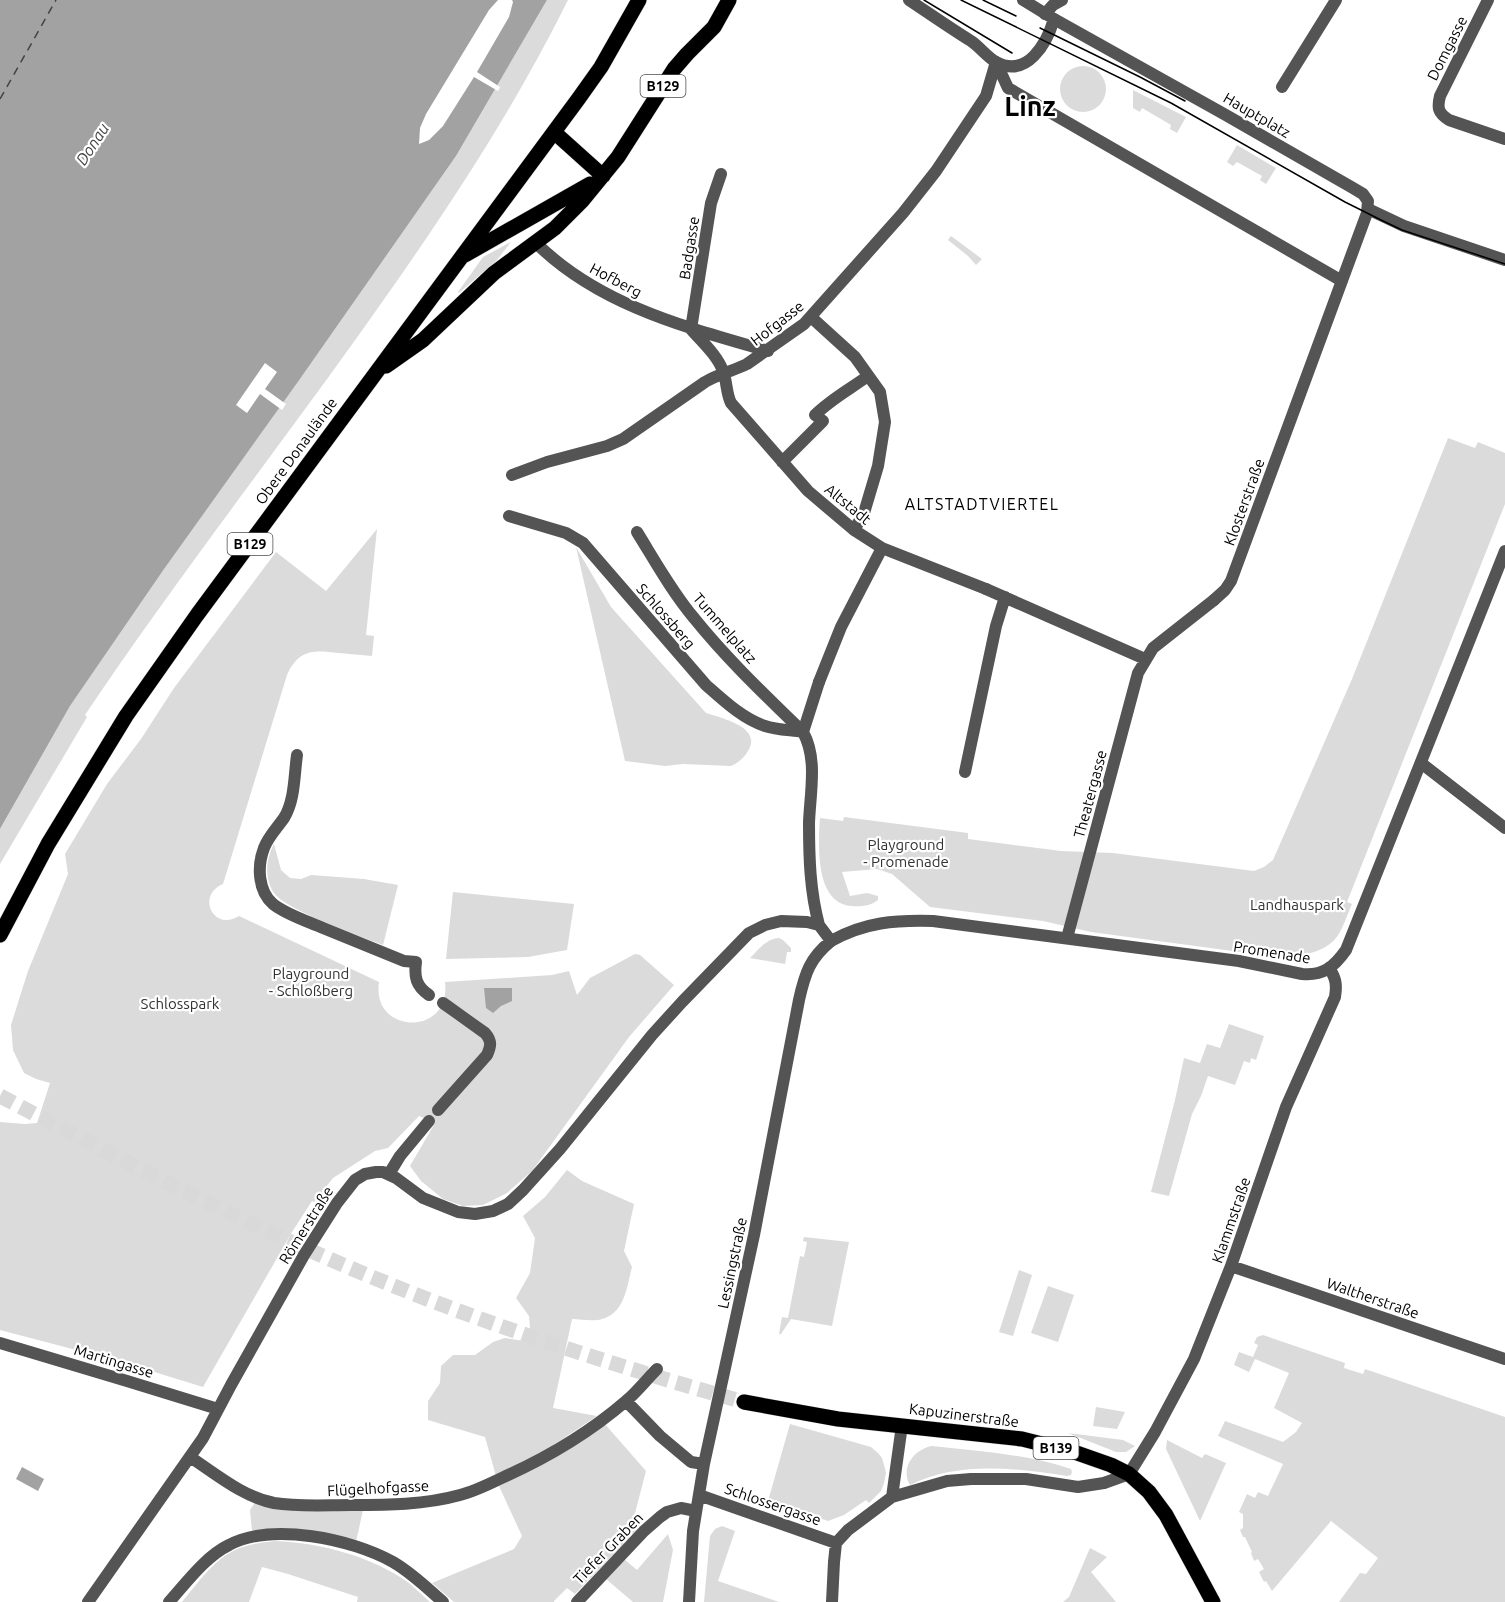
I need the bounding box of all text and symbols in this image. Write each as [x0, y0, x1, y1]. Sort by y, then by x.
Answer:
street label: Domgasse [1424, 13, 1470, 83]
road number: B129 [640, 75, 686, 97]
street label: Hauptplatz [1220, 89, 1294, 141]
district label: Linz [1004, 91, 1056, 121]
water label: Donau [72, 119, 112, 168]
street label: Badgasse [676, 215, 702, 281]
street label: Hofberg [587, 259, 645, 301]
street label: Hofgasse [747, 297, 807, 349]
street label: Obere Donaulände [252, 394, 340, 508]
street label: Klosterstraße [1220, 456, 1268, 548]
street label: Altstadt [822, 480, 875, 528]
district label: ALTSTADTVIERTEL [905, 495, 1059, 513]
road number: B129 [228, 533, 272, 555]
street label: Schlossberg [633, 580, 699, 652]
street label: Tummelplatz [690, 589, 760, 667]
street label: Theatergasse [1070, 748, 1110, 840]
park label: Playground - Promenade [863, 836, 949, 870]
park label: Landhauspark [1250, 896, 1344, 913]
street label: Promenade [1232, 938, 1312, 966]
park label: Playground - Schloßberg [269, 965, 353, 999]
park label: Schlosspark [141, 995, 220, 1012]
street label: Klammstraße [1208, 1175, 1254, 1265]
street label: Römerstraße [275, 1183, 337, 1267]
street label: Lessingstraße [714, 1216, 750, 1310]
street label: Waltherstraße [1324, 1274, 1422, 1322]
street label: Martingasse [72, 1341, 156, 1381]
street label: Kapuzinerstraße [908, 1400, 1020, 1430]
road number: B139 [1034, 1437, 1078, 1459]
street label: Flügelhofgasse [327, 1477, 429, 1499]
street label: Schlossergasse [723, 1480, 823, 1528]
street label: Tiefer Graben [570, 1509, 646, 1587]

